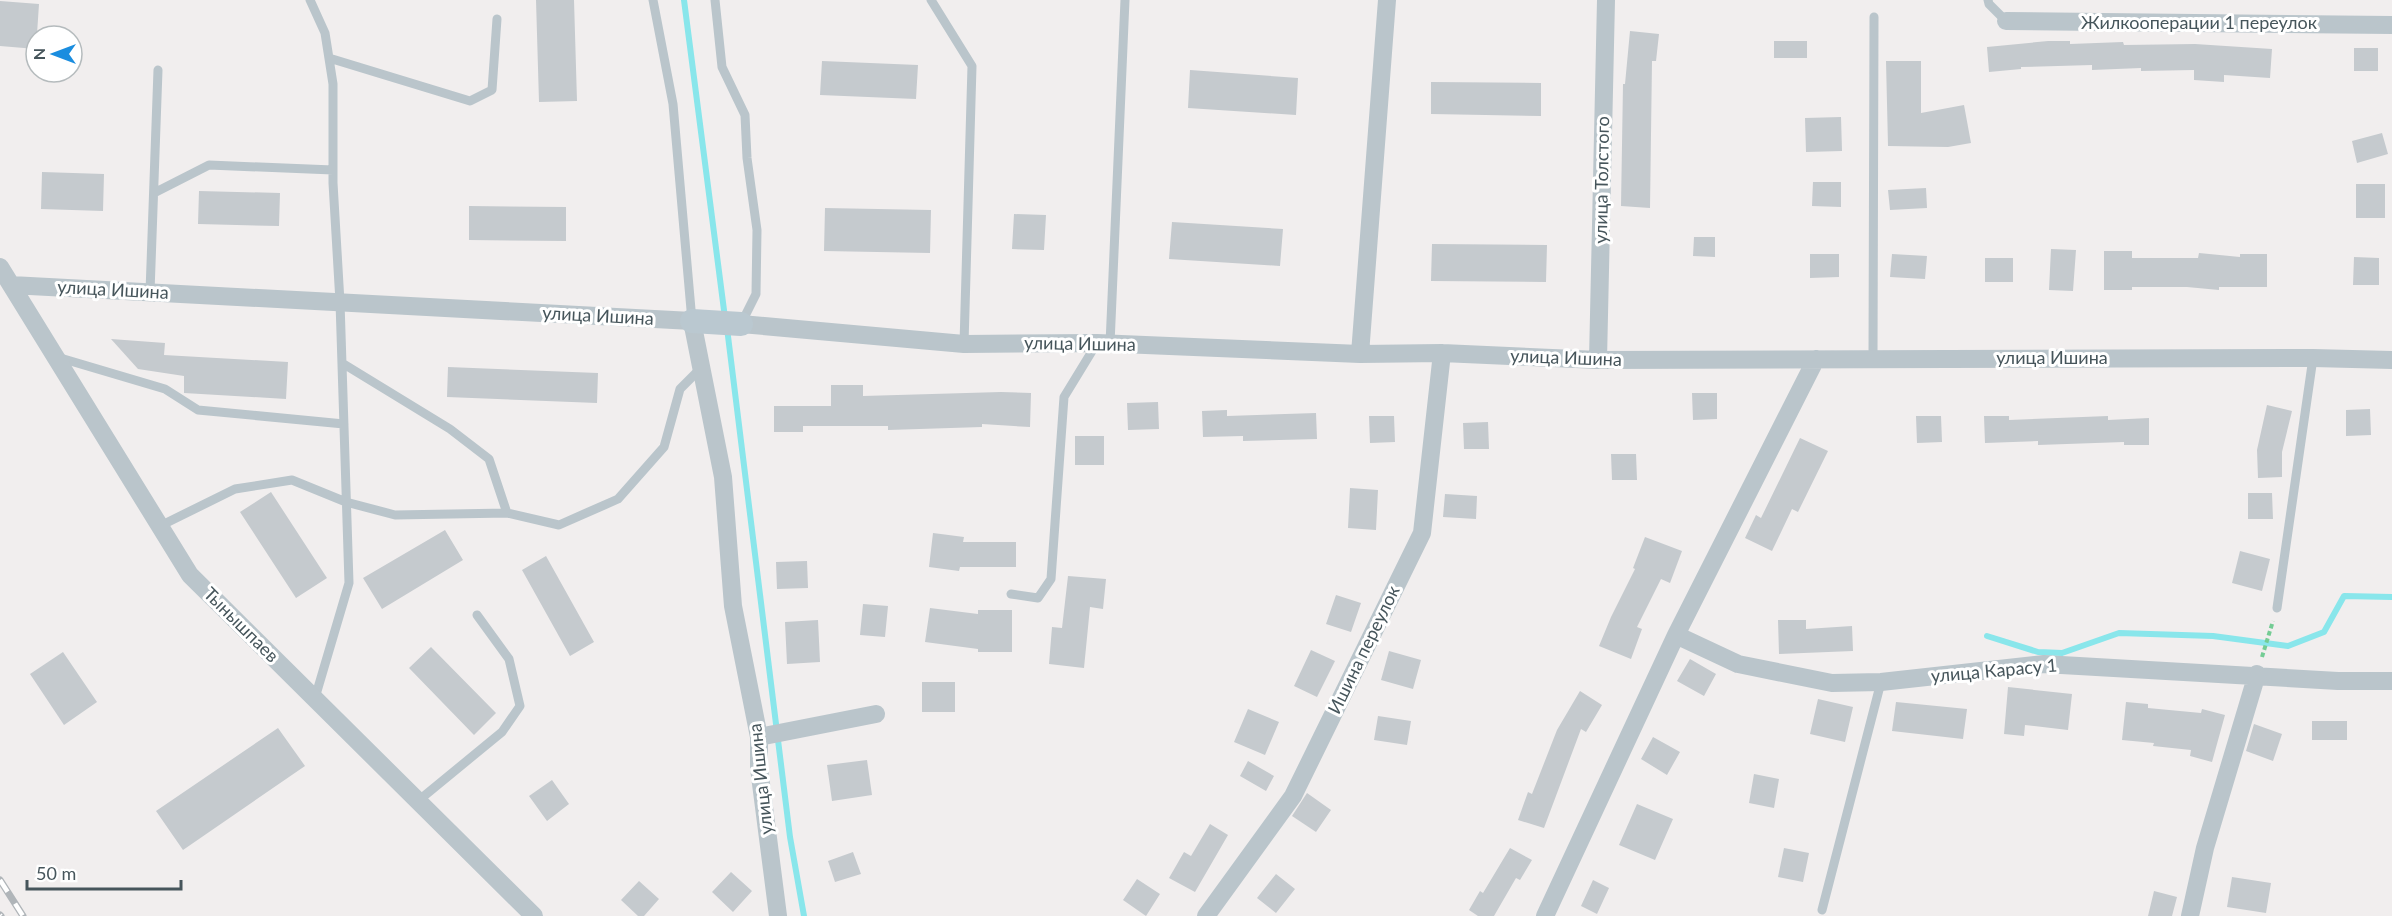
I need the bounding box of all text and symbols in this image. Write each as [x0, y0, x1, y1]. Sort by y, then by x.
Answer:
street label: Жилкооперации 1 переулок [2081, 11, 2318, 33]
north arrow [24, 24, 84, 84]
text: N [29, 48, 48, 60]
street label: улица Толстого [1589, 116, 1613, 244]
street label: улица Ишина [57, 275, 169, 303]
street label: улица Ишина [542, 301, 654, 329]
street label: улица Ишина [1024, 331, 1136, 355]
street label: улица Ишина [1510, 344, 1622, 370]
street label: улица Ишина [1996, 346, 2108, 368]
street label: Ишина переулок [1323, 581, 1404, 717]
street label: Тынышпаев [200, 582, 284, 666]
street label: улица Карасу 1 [1930, 654, 2058, 686]
street label: улица Ишина [743, 722, 777, 836]
scale bar [27, 853, 182, 891]
text: 50 m [36, 862, 76, 884]

